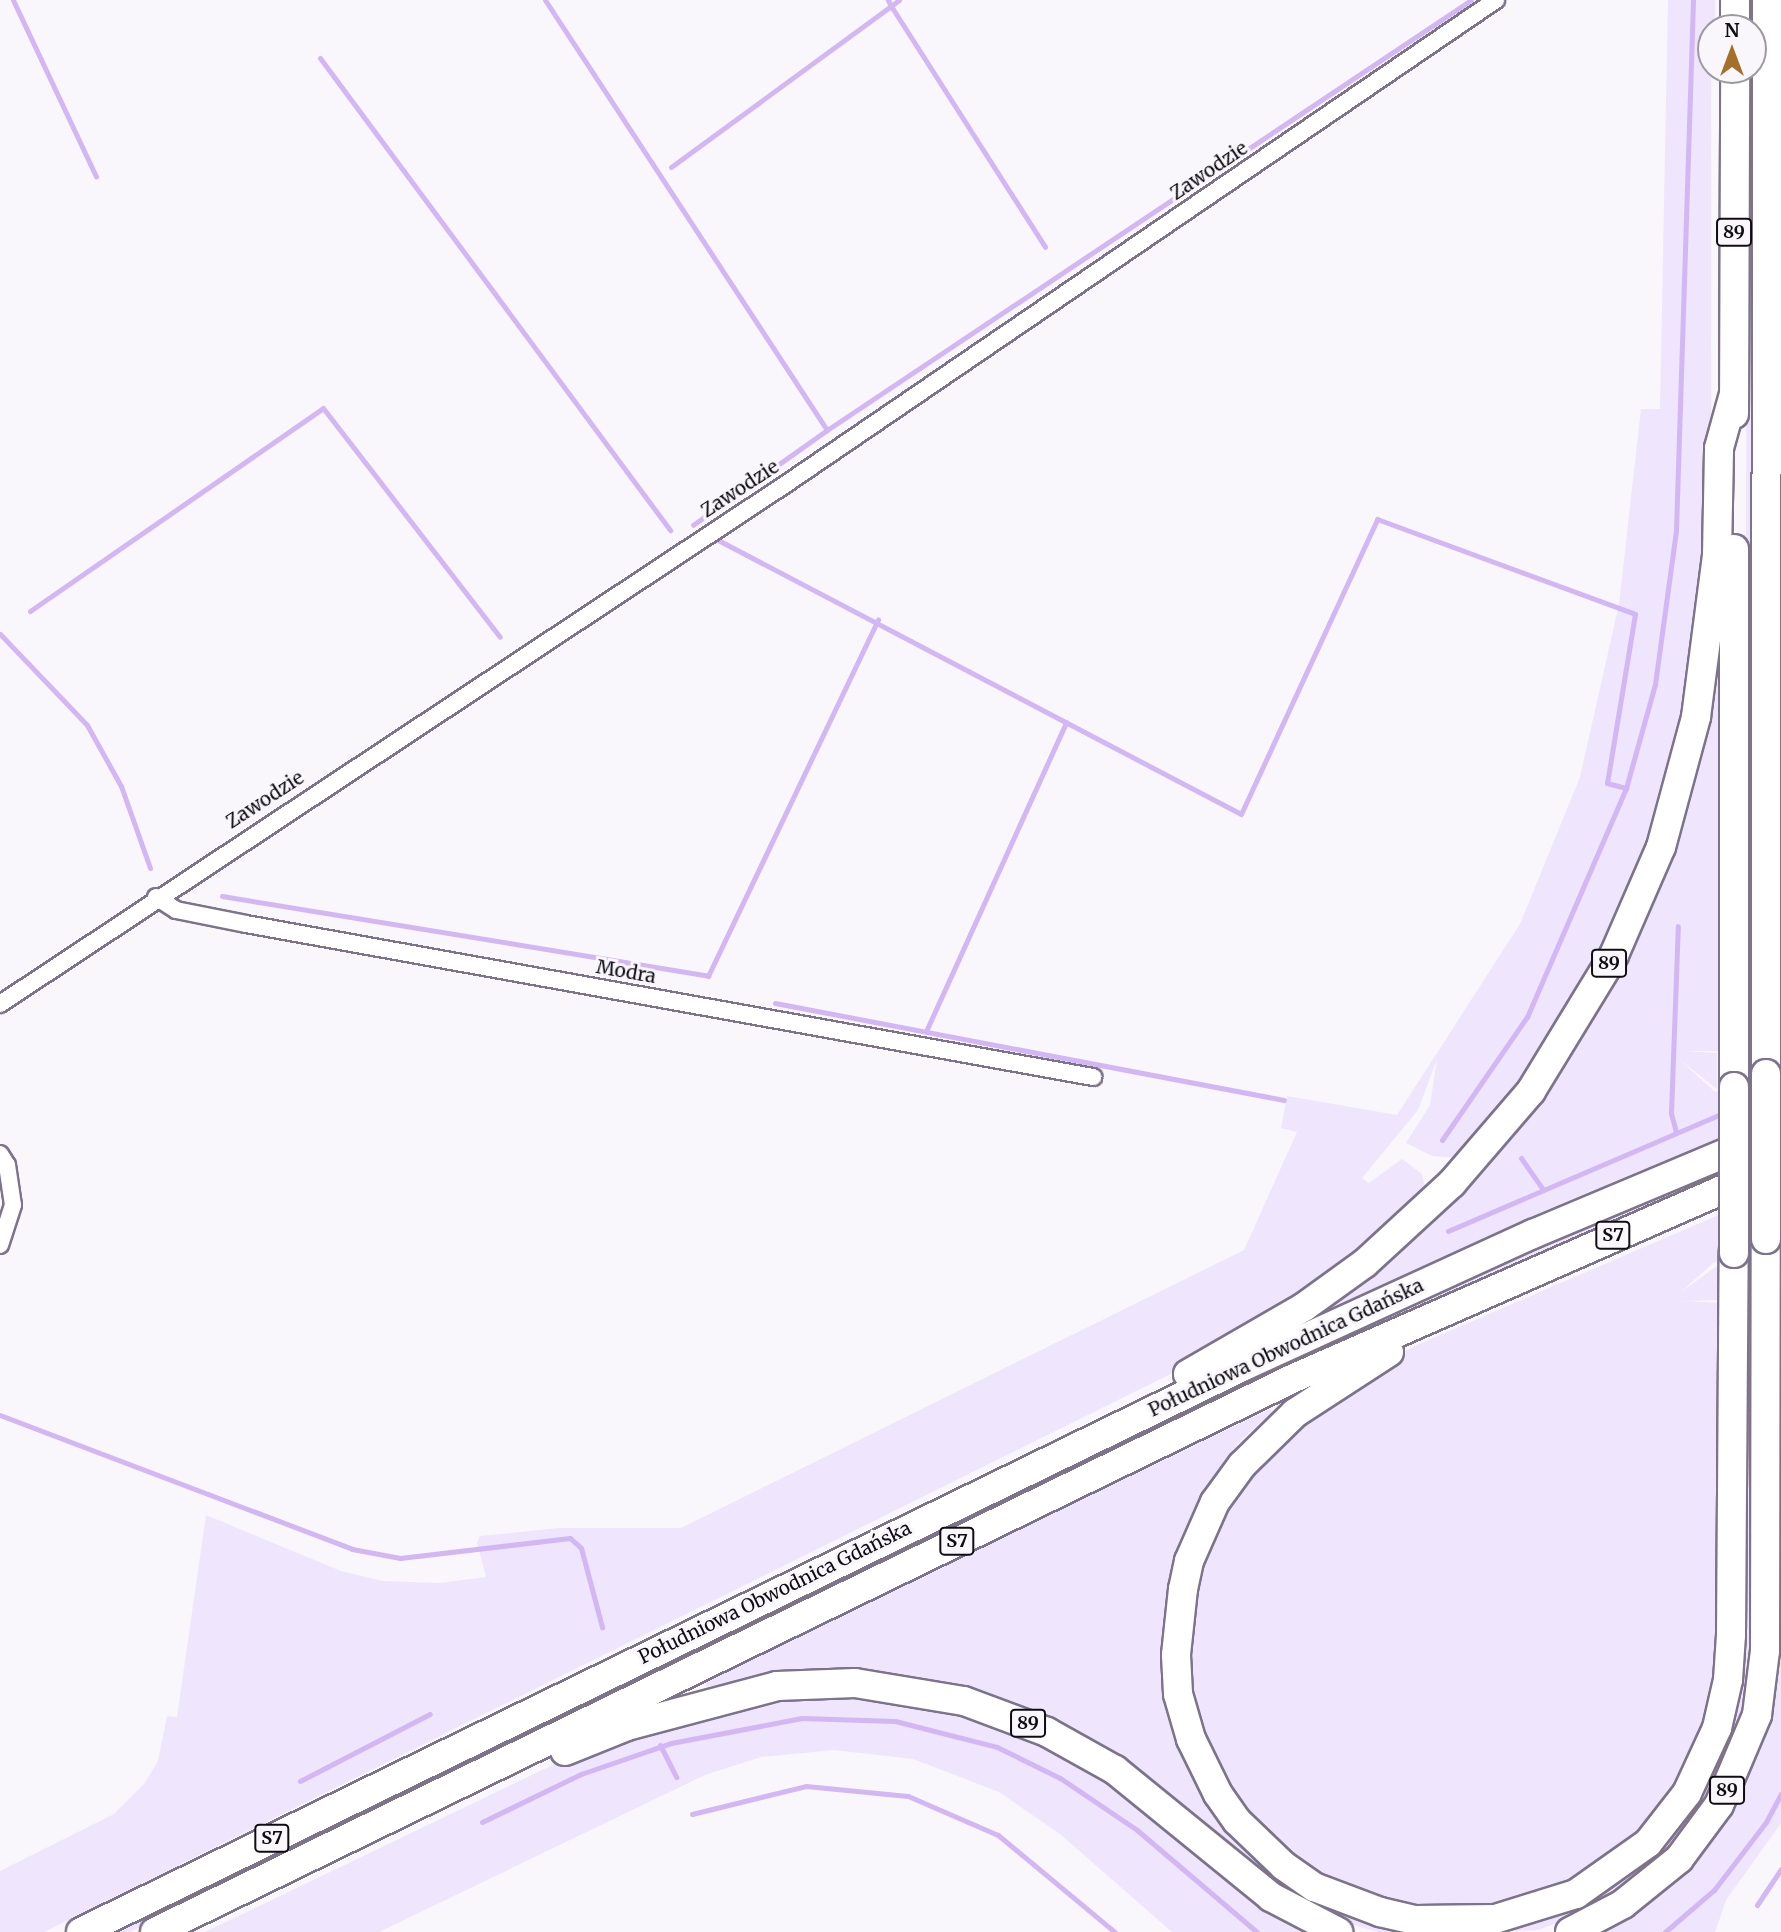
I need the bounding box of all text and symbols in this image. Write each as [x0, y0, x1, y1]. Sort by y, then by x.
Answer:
north arrow [1697, 14, 1767, 84]
text: N [1724, 18, 1740, 42]
street label: Zawodzie [1166, 137, 1252, 205]
road number: 89 [1715, 218, 1753, 246]
street label: Zawodzie [697, 455, 783, 523]
street label: Zawodzie [222, 766, 308, 834]
road number: 89 [1590, 948, 1628, 978]
street label: Modra [594, 956, 658, 988]
road number: S7 [1594, 1220, 1632, 1250]
street label: Południowa Obwodnica Gdańska [1145, 1274, 1427, 1422]
street label: Południowa Obwodnica Gdańska [635, 1517, 915, 1669]
road number: S7 [938, 1526, 976, 1556]
road number: 89 [1009, 1708, 1047, 1738]
road number: 89 [1708, 1776, 1746, 1804]
road number: S7 [253, 1824, 291, 1852]

